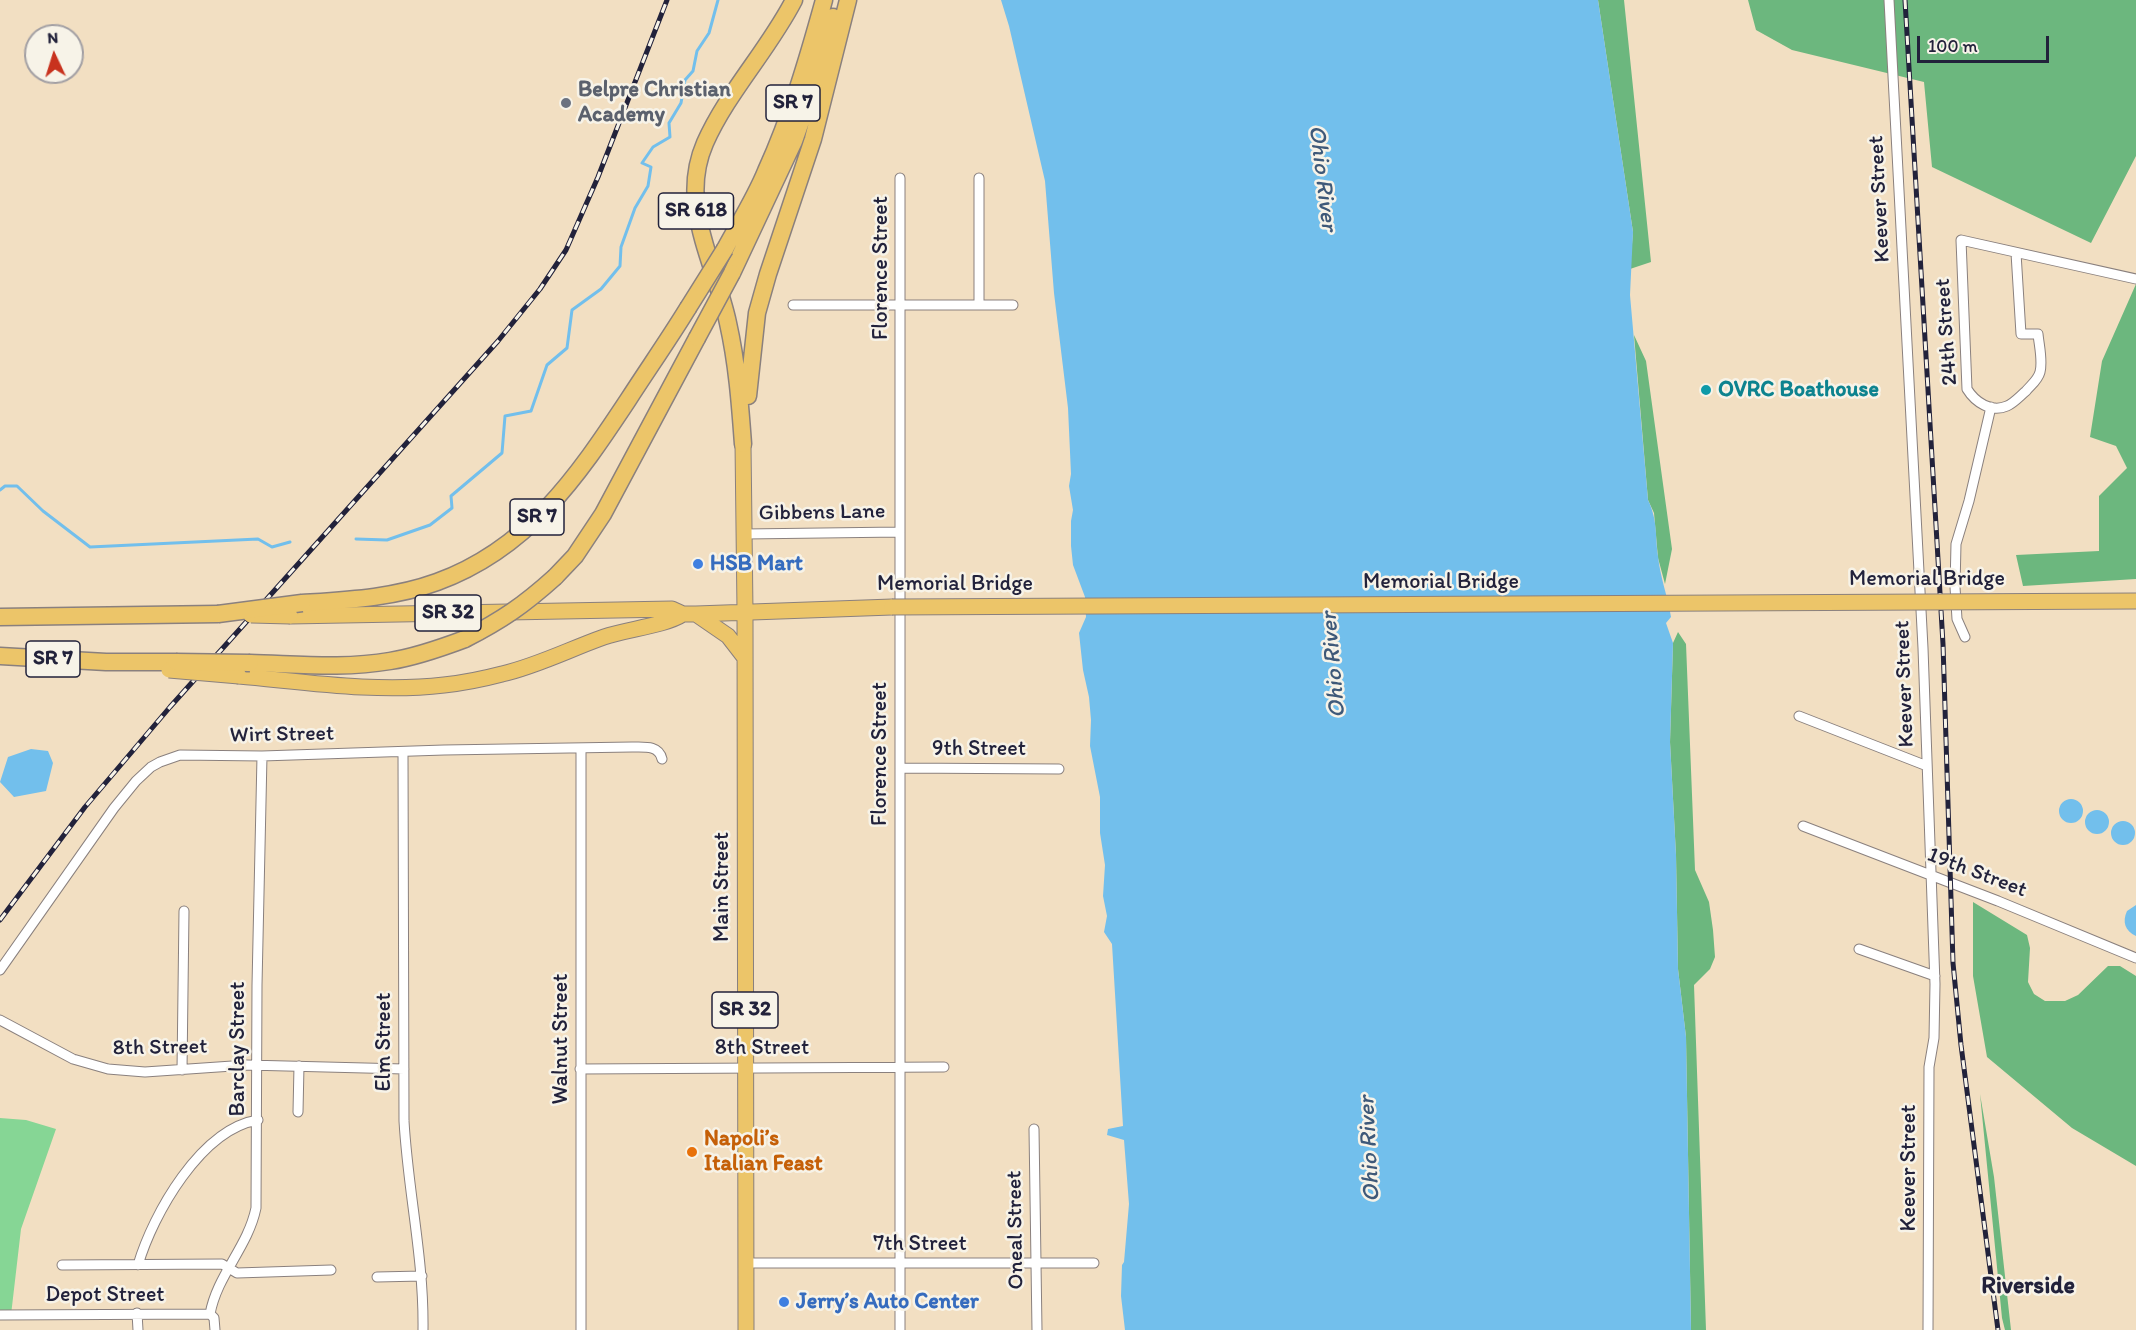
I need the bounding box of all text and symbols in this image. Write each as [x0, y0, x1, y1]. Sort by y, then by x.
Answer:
north arrow [24, 24, 84, 84]
scale bar [1920, 24, 2052, 62]
text: N [47, 28, 59, 47]
text: 100 m [1928, 35, 1978, 57]
place label: Belpre Christian Academy [578, 77, 731, 128]
road number: SR 7 [766, 85, 820, 121]
marker: Belpre Christian Academy [559, 96, 573, 110]
water label: Ohio River [1301, 124, 1343, 232]
street label: Keever Street [1863, 135, 1897, 263]
road number: SR 618 [658, 193, 734, 229]
street label: Florence Street [868, 196, 894, 340]
street label: 24th Street [1930, 278, 1964, 386]
place label: OVRC Boathouse [1718, 377, 1879, 403]
marker: OVRC Boathouse [1699, 383, 1713, 397]
road number: SR 7 [510, 499, 564, 535]
street label: Gibbens Lane [758, 499, 886, 527]
place label: HSB Mart [710, 551, 803, 577]
marker: HSB Mart [691, 557, 705, 571]
street label: Memorial Bridge [1849, 566, 2005, 592]
street label: Memorial Bridge [1363, 569, 1519, 595]
street label: Memorial Bridge [877, 571, 1033, 597]
road number: SR 32 [415, 595, 481, 631]
water label: Ohio River [1315, 611, 1353, 719]
street label: Keever Street [1890, 620, 1920, 748]
road number: SR 7 [26, 641, 80, 677]
street label: Florence Street [867, 682, 893, 826]
street label: Wirt Street [230, 721, 334, 749]
street label: 9th Street [932, 736, 1026, 762]
street label: Main Street [709, 832, 735, 942]
street label: 19th Street [1924, 842, 2030, 904]
street label: Walnut Street [548, 974, 574, 1104]
street label: Barclay Street [225, 982, 251, 1116]
street label: Elm Street [371, 992, 397, 1092]
road number: SR 32 [712, 992, 778, 1028]
street label: 8th Street [112, 1034, 208, 1062]
street label: 8th Street [715, 1035, 809, 1061]
water label: Ohio River [1353, 1095, 1387, 1203]
street label: Keever Street [1896, 1104, 1922, 1232]
place label: Napoli’s Italian Feast [704, 1126, 823, 1178]
marker: Napoli’s Italian Feast [685, 1145, 699, 1159]
street label: Oneal Street [1002, 1170, 1030, 1290]
street label: 7th Street [873, 1231, 967, 1257]
district label: Riverside [1981, 1273, 2075, 1301]
street label: Depot Street [45, 1282, 165, 1308]
place label: Jerry’s Auto Center [796, 1289, 979, 1315]
marker: Jerry’s Auto Center [777, 1295, 791, 1309]

